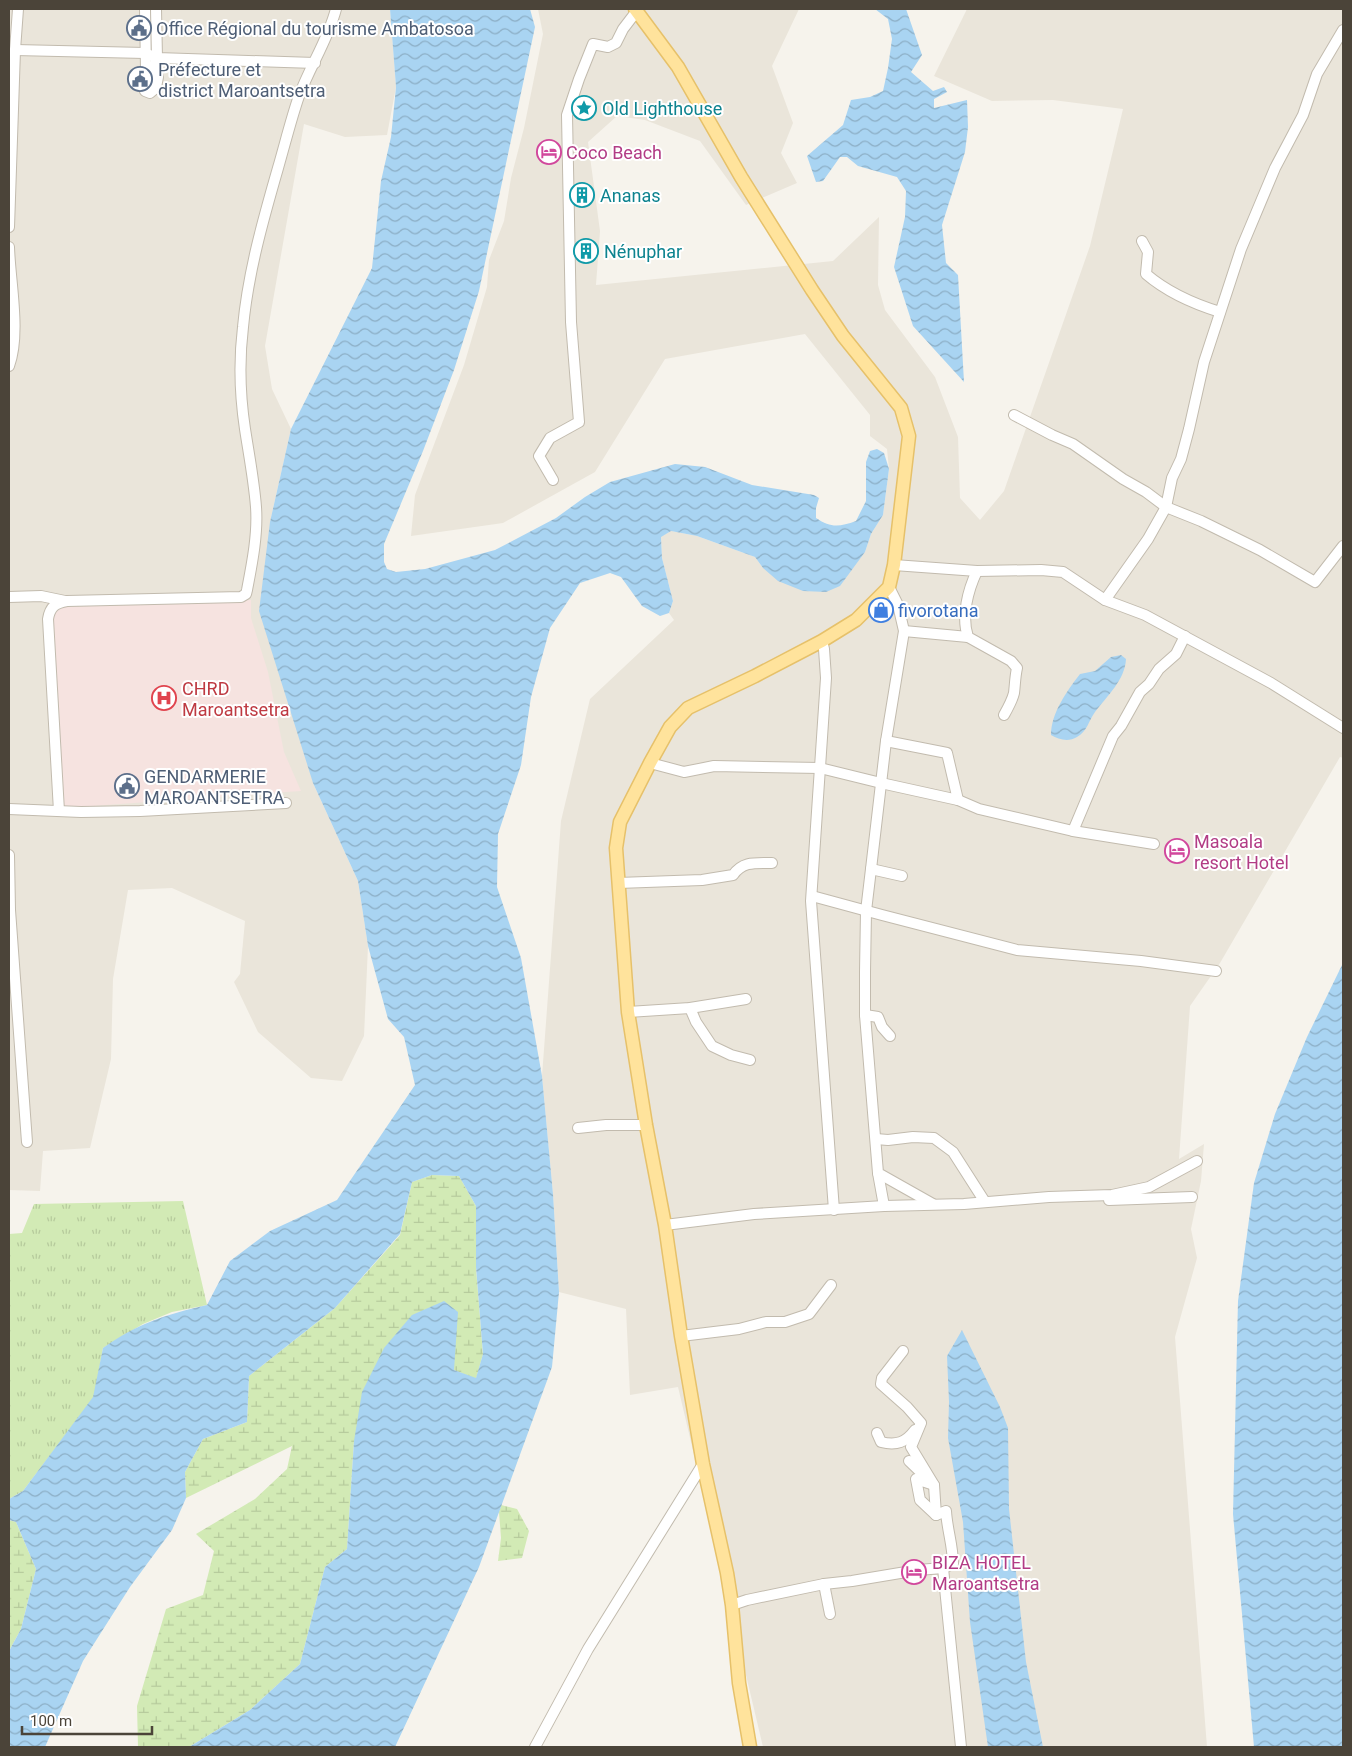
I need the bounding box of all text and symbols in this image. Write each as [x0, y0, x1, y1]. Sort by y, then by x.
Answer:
public building icon: Office Régional du tourisme Ambatosoa [126, 15, 152, 41]
place label: Office Régional du tourisme Ambatosoa [156, 18, 474, 39]
place label: Préfecture et district Maroantsetra [158, 59, 326, 101]
public building icon: Préfecture et district Maroantsetra [127, 66, 153, 92]
place icon: Old Lighthouse [571, 95, 597, 121]
place label: Old Lighthouse [602, 98, 722, 119]
hotel icon: Coco Beach [536, 139, 562, 165]
place label: Coco Beach [566, 142, 662, 163]
building icon: Ananas [569, 182, 595, 208]
place label: Ananas [600, 185, 661, 206]
building icon: Nénuphar [573, 238, 599, 264]
place label: Nénuphar [604, 241, 682, 262]
shop icon: fivorotana [868, 597, 894, 623]
place label: fivorotana [898, 600, 978, 621]
place label: CHRD Maroantsetra [182, 678, 290, 720]
hospital icon: CHRD Maroantsetra [151, 685, 177, 711]
place label: GENDARMERIE MAROANTSETRA [144, 766, 285, 808]
public building icon: GENDARMERIE MAROANTSETRA [114, 773, 140, 799]
place label: Masoala resort Hotel [1194, 831, 1289, 873]
hotel icon: Masoala resort Hotel [1164, 838, 1190, 864]
place label: BIZA HOTEL Maroantsetra [932, 1552, 1040, 1594]
hotel icon: BIZA HOTEL Maroantsetra [901, 1559, 927, 1585]
scale bar [22, 1704, 152, 1736]
text: 100 m [30, 1712, 72, 1730]

